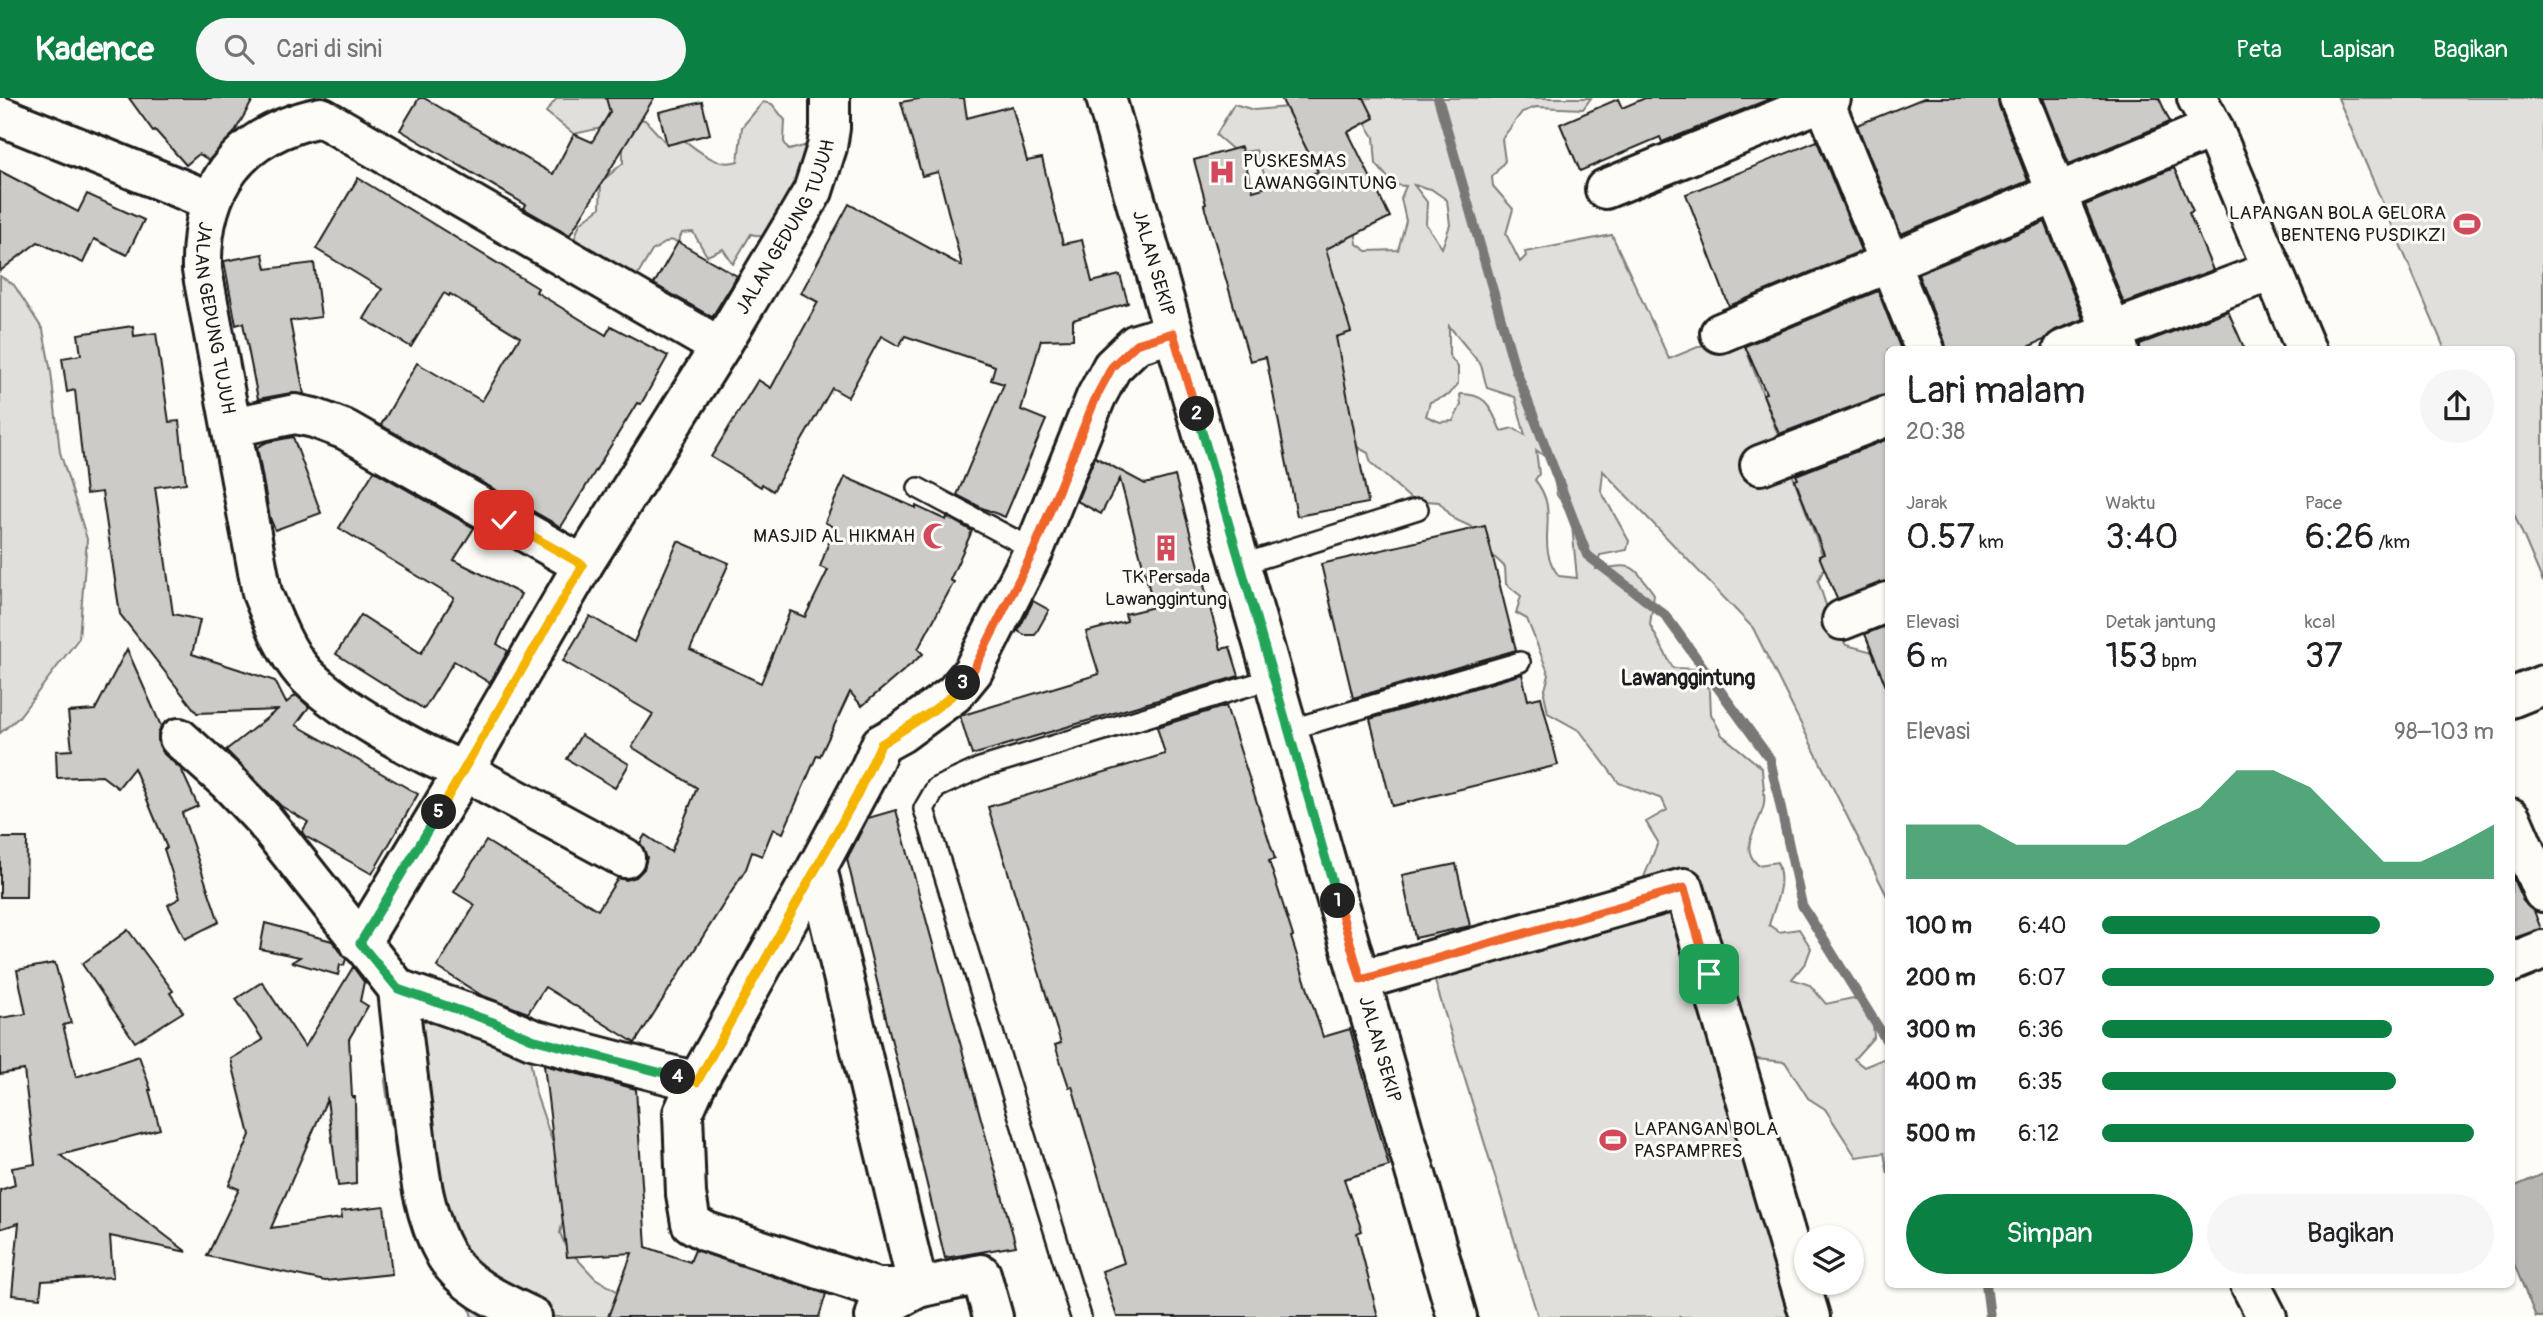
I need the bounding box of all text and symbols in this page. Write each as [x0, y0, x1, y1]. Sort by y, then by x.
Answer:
search box [196, 18, 686, 81]
text: Kadence [35, 29, 154, 70]
icon: search [220, 30, 258, 68]
text: Cari di sini [276, 33, 382, 65]
text: Peta [2236, 35, 2282, 64]
text: Lapisan [2320, 35, 2395, 64]
text: Bagikan [2433, 35, 2508, 64]
street label: JALAN GEDUNG TUJUH [730, 138, 840, 319]
place label: PUSKESMAS LAWANGGINTUNG [1243, 149, 1397, 195]
hospital icon: PUSKESMAS LAWANGGINTUNG [1207, 157, 1237, 187]
place label: LAPANGAN BOLA GELORA BENTENG PUSDIKZI [2229, 201, 2446, 247]
street label: JALAN SEKIP [1127, 207, 1180, 319]
sports icon: LAPANGAN BOLA GELORA BENTENG PUSDIKZI [2452, 209, 2482, 239]
street label: JALAN GEDUNG TUJUH [189, 220, 241, 416]
text: Lari malam [1906, 367, 2086, 415]
button: share [2420, 369, 2494, 443]
pin: 2 [1180, 396, 1214, 432]
text: 2 [1191, 401, 1202, 425]
text: 20:38 [1906, 417, 1965, 446]
pin [474, 490, 534, 550]
text: Jarak [1906, 491, 1947, 515]
text: Waktu [2105, 491, 2156, 515]
text: Pace [2305, 491, 2342, 515]
icon: check [485, 501, 523, 539]
text: 0.57 [1906, 515, 1975, 559]
text: 3:40 [2105, 515, 2178, 559]
text: 6:26 [2305, 515, 2374, 559]
mosque icon: MASJID AL HIKMAH [921, 521, 951, 551]
place label: MASJID AL HIKMAH [753, 524, 915, 548]
text: km [1975, 530, 2004, 554]
text: /km [2374, 530, 2410, 554]
building icon: TK Persada Lawanggintung [1151, 533, 1181, 563]
place label: TK Persada Lawanggintung [1105, 565, 1227, 611]
text: Elevasi [1906, 610, 1959, 634]
text: Detak jantung [2105, 610, 2216, 634]
text: kcal [2305, 610, 2336, 634]
text: 6 [1906, 634, 1926, 678]
text: 153 [2105, 634, 2158, 678]
text: 37 [2305, 634, 2343, 678]
text: m [1926, 649, 1947, 673]
text: bpm [2158, 649, 2197, 673]
district label: Lawanggintung [1621, 665, 1756, 692]
pin: 3 [946, 666, 981, 700]
text: 3 [957, 670, 968, 694]
text: Elevasi [1906, 717, 1970, 746]
text: 98–103 m [2394, 717, 2494, 746]
pin: 5 [422, 794, 457, 830]
text: 5 [433, 799, 444, 823]
pin: 1 [1320, 884, 1356, 918]
text: 1 [1334, 888, 1341, 912]
text: 100 m [1906, 911, 1972, 940]
text: 6:40 [2018, 911, 2067, 940]
pin [1679, 944, 1739, 1004]
icon: arrive [1690, 955, 1728, 993]
text: 200 m [1906, 963, 1976, 992]
text: 6:07 [2018, 963, 2065, 992]
street label: JALAN SEKIP [1353, 993, 1407, 1105]
text: 300 m [1906, 1015, 1976, 1044]
text: 6:36 [2018, 1015, 2064, 1044]
pin: 4 [660, 1060, 696, 1094]
text: 4 [672, 1064, 683, 1088]
text: 400 m [1906, 1067, 1976, 1096]
text: 6:35 [2018, 1067, 2063, 1096]
place label: LAPANGAN BOLA PASPAMPRES [1634, 1117, 1778, 1163]
text: 500 m [1906, 1119, 1975, 1148]
text: 6:12 [2018, 1119, 2059, 1148]
sports icon: LAPANGAN BOLA PASPAMPRES [1598, 1125, 1628, 1155]
button: Simpan [1906, 1194, 2193, 1274]
button: Bagikan [2207, 1194, 2494, 1274]
map controls [1794, 1225, 1864, 1295]
button: layers [1794, 1225, 1864, 1295]

